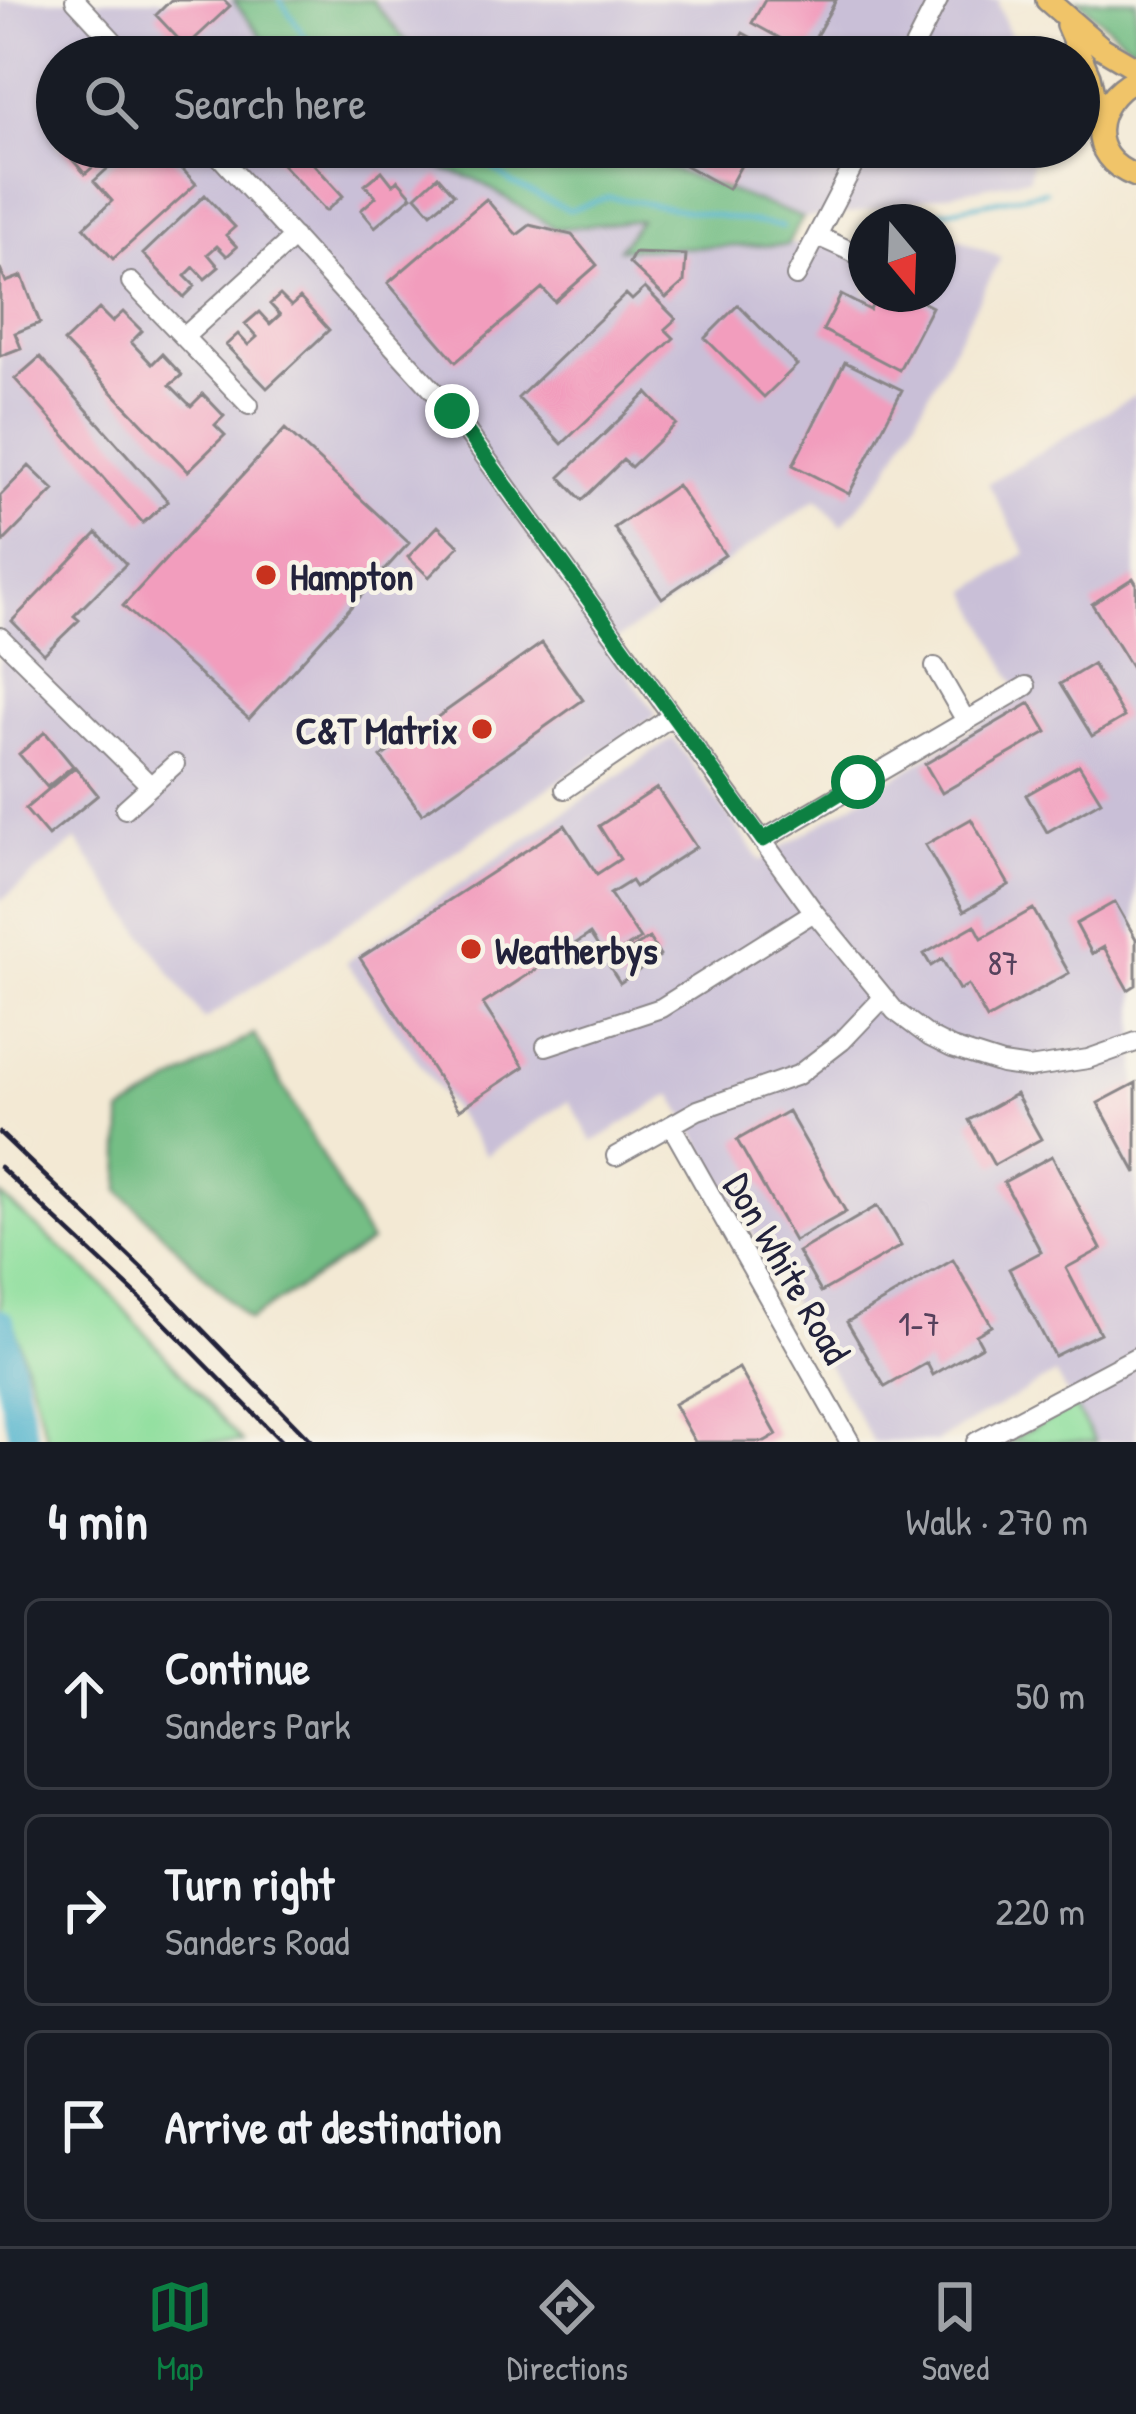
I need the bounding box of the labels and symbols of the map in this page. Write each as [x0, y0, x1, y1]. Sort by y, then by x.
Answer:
north arrow [848, 204, 956, 312]
route end [425, 384, 479, 438]
place label: Hampton [290, 549, 414, 603]
marker: Hampton [253, 562, 279, 588]
place label: C&T Matrix [296, 703, 458, 756]
marker: C&T Matrix [469, 716, 495, 742]
route start [831, 755, 885, 809]
place label: Weatherbys [495, 923, 658, 977]
marker: Weatherbys [458, 936, 484, 962]
house number: 87 [988, 941, 1018, 985]
street label: Don White Road [712, 1163, 864, 1373]
house number: 1-7 [898, 1302, 940, 1346]

